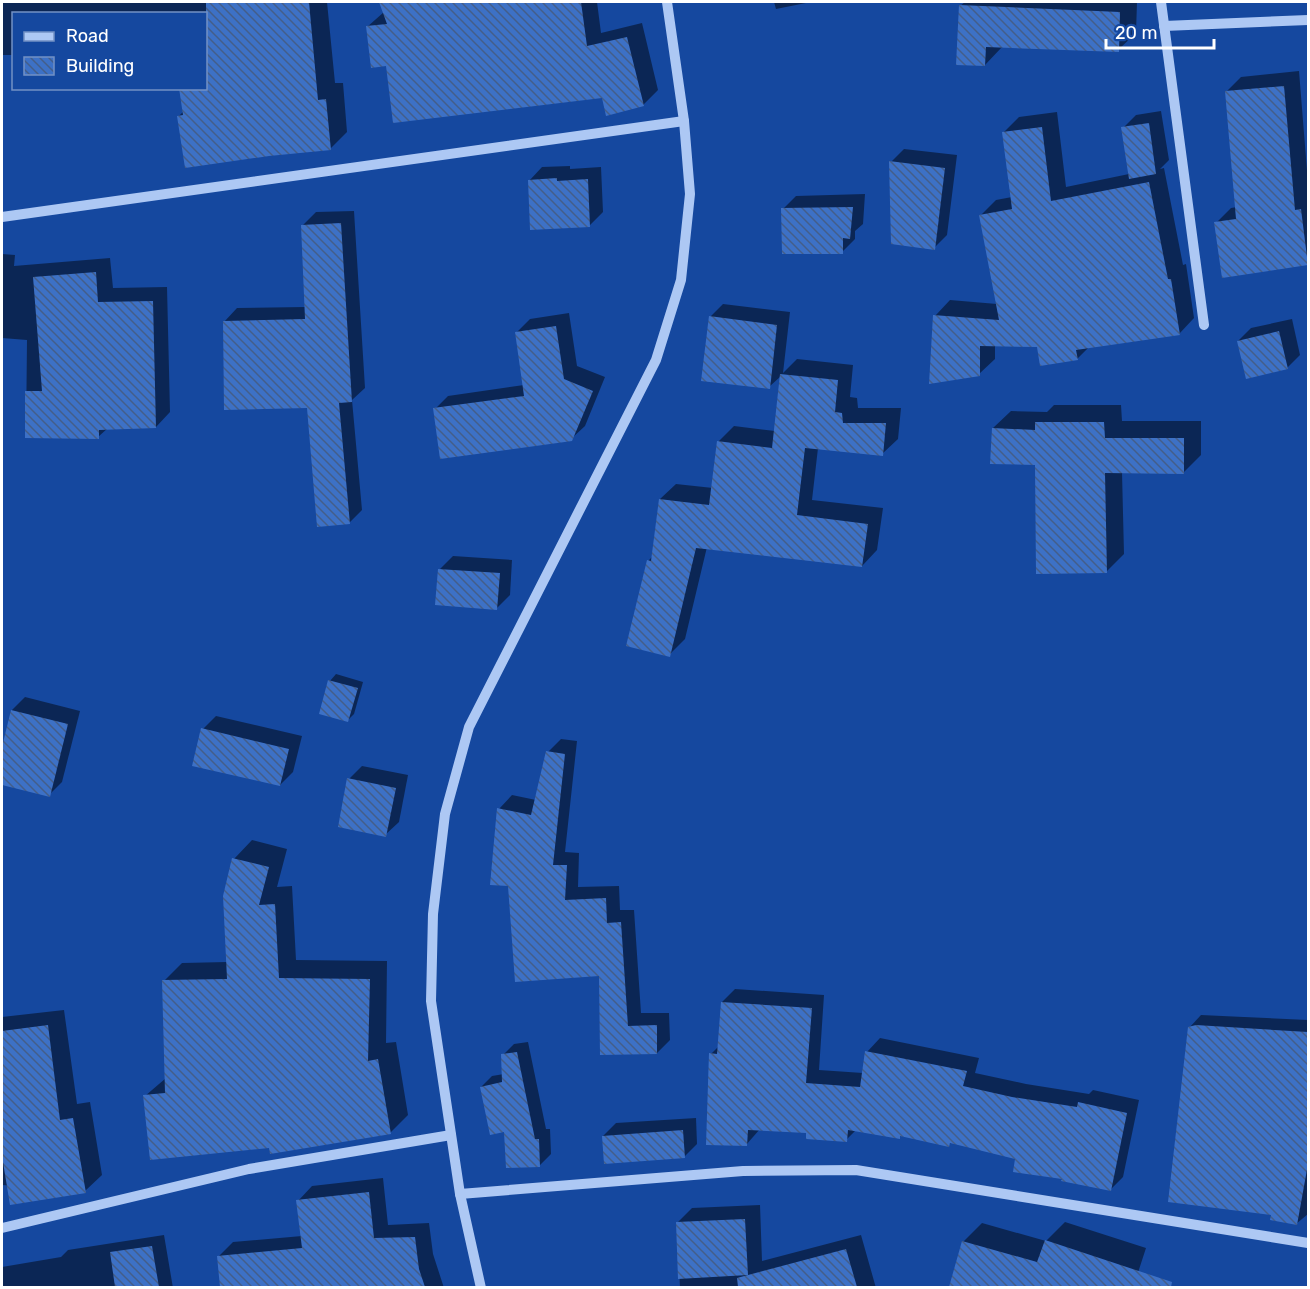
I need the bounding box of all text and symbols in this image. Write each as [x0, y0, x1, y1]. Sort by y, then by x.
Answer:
legend [12, 12, 207, 90]
scale bar [1106, 12, 1214, 50]
text: 20 m [1115, 22, 1157, 44]
text: Road [66, 25, 109, 47]
text: Building [66, 55, 134, 77]

